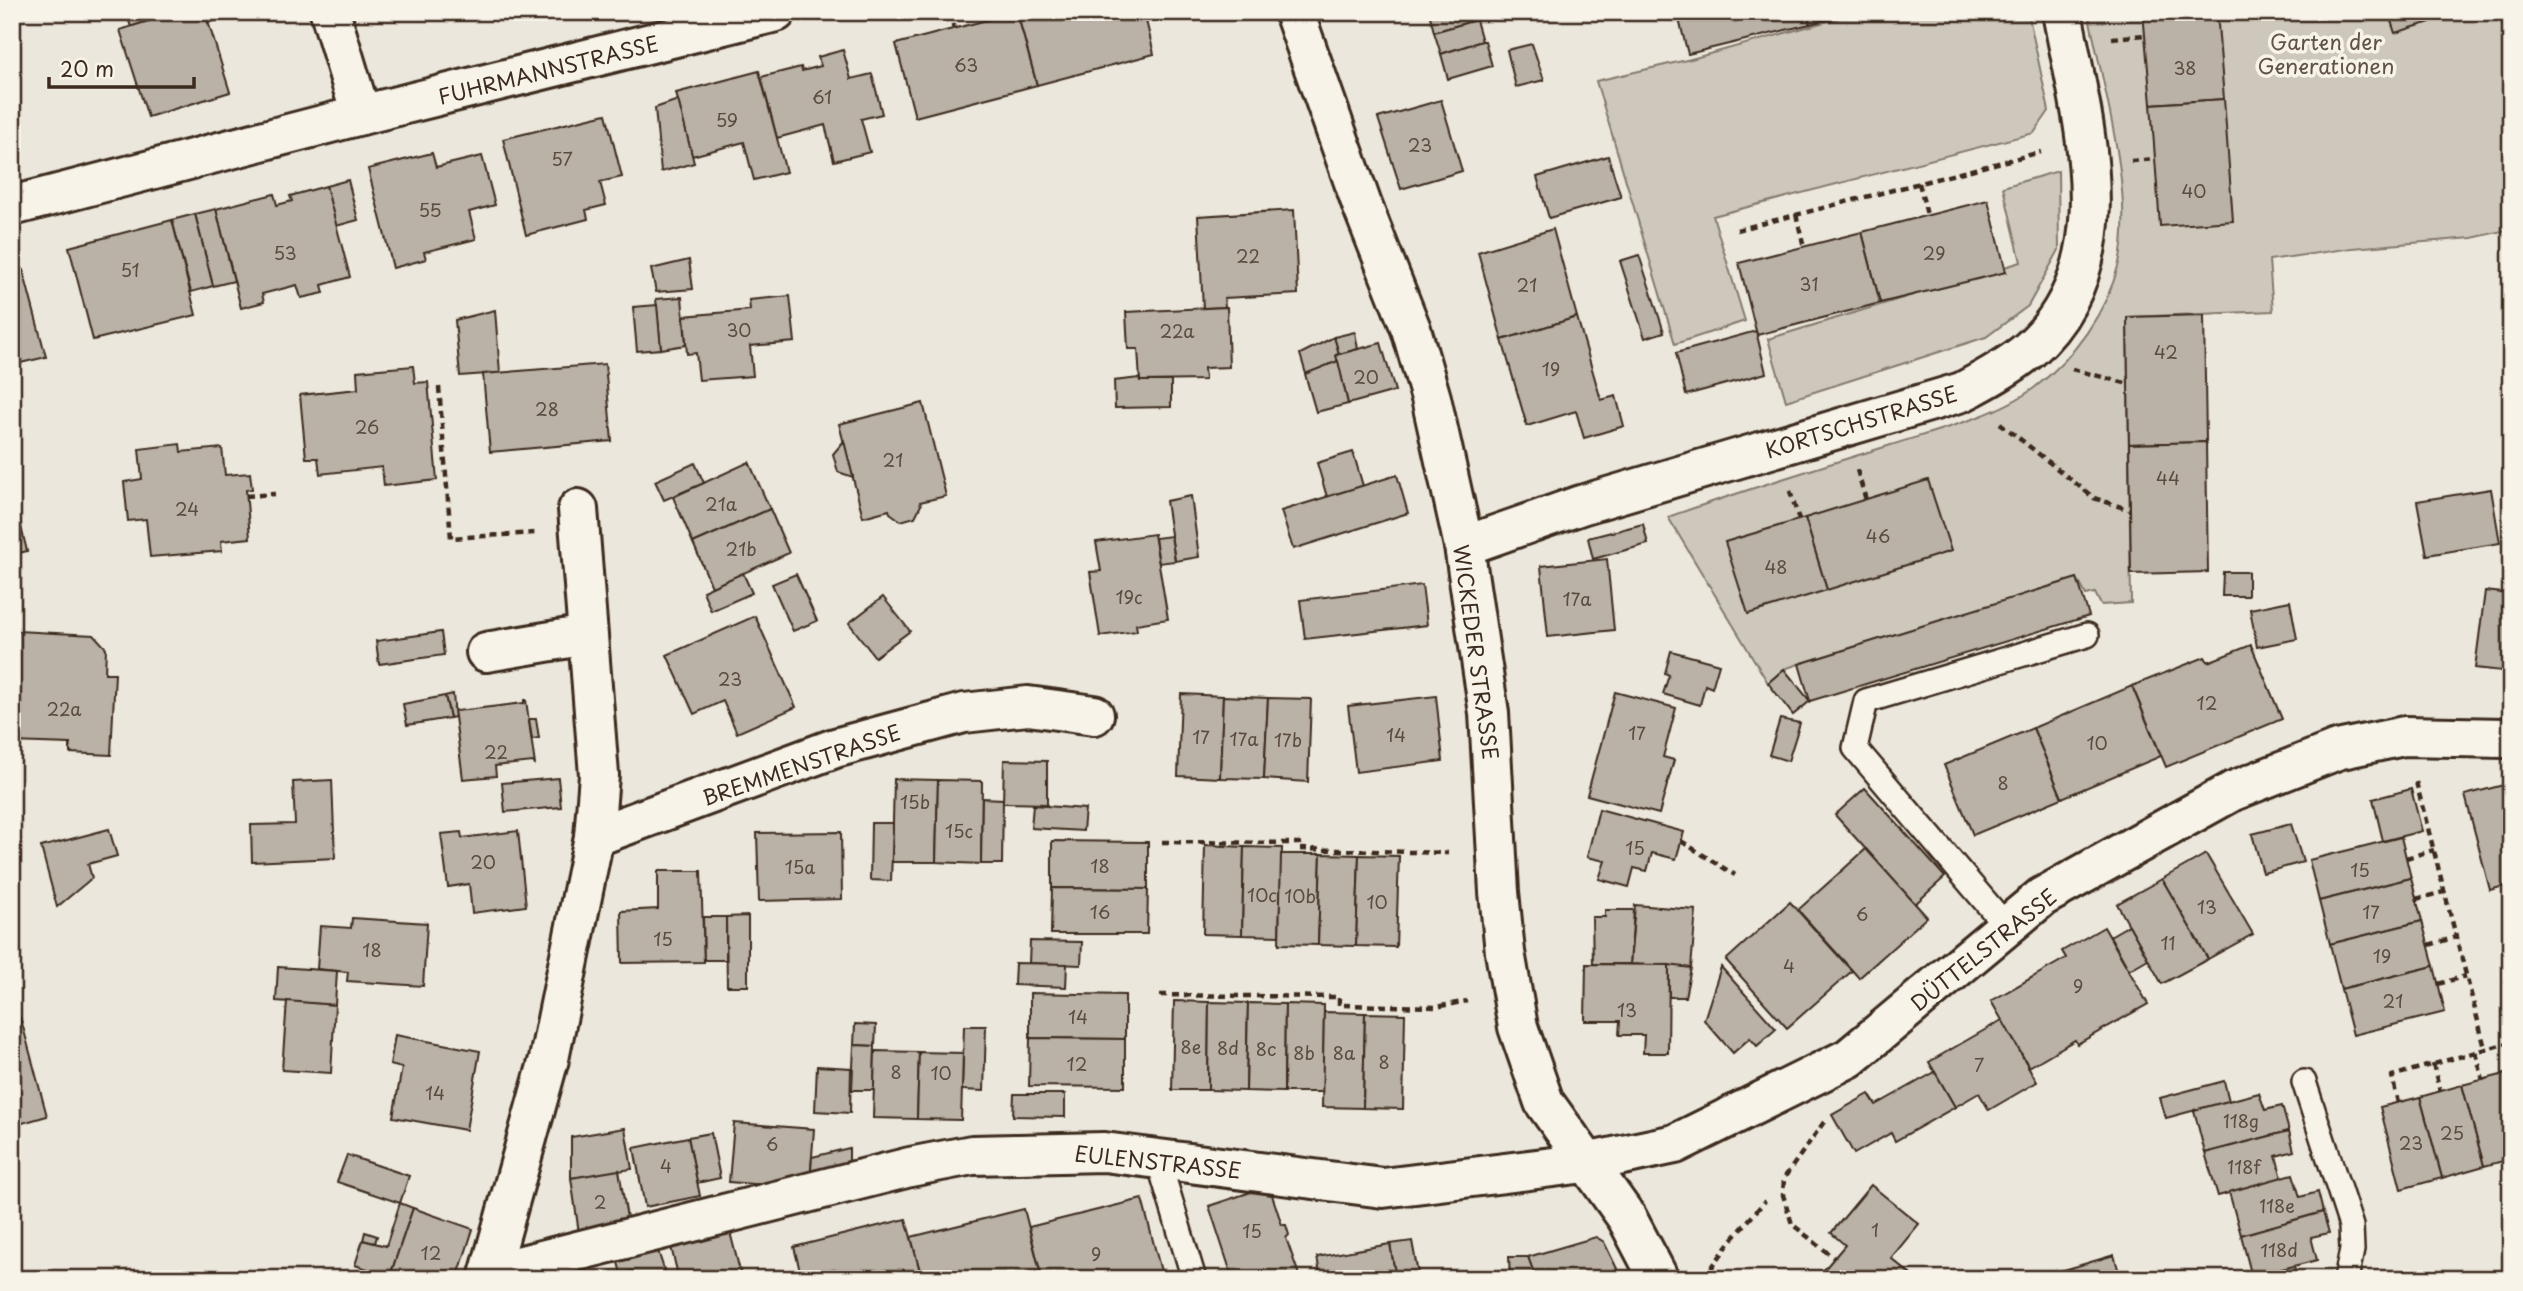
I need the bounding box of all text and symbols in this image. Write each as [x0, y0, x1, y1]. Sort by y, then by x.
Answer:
park label: Garten der Generationen [2258, 25, 2394, 81]
street label: FUHRMANNSTRASSE [435, 26, 661, 112]
scale bar [49, 46, 194, 90]
house number: 63 [954, 51, 978, 78]
text: 20 m [60, 52, 114, 84]
house number: 38 [2173, 54, 2197, 81]
house number: 61 [812, 83, 832, 110]
house number: 59 [716, 106, 738, 133]
house number: 23 [1408, 131, 1432, 158]
house number: 57 [551, 145, 573, 172]
house number: 40 [2181, 177, 2207, 204]
house number: 55 [418, 196, 442, 223]
house number: 53 [273, 239, 297, 266]
house number: 29 [1923, 239, 1945, 266]
house number: 22 [1236, 242, 1260, 269]
house number: 51 [120, 256, 140, 283]
house number: 31 [1800, 270, 1818, 297]
house number: 21 [1517, 271, 1537, 298]
house number: 30 [726, 316, 752, 343]
house number: 22a [1159, 317, 1195, 344]
house number: 42 [2154, 338, 2178, 365]
house number: 19 [1542, 355, 1560, 382]
house number: 20 [1353, 363, 1379, 390]
street label: KORTSCHSTRASSE [1761, 377, 1961, 465]
house number: 28 [535, 395, 559, 422]
house number: 26 [355, 413, 379, 440]
house number: 21 [883, 446, 903, 473]
house number: 44 [2156, 464, 2180, 491]
house number: 21a [705, 490, 738, 517]
house number: 24 [175, 495, 199, 522]
house number: 46 [1866, 522, 1890, 549]
house number: 21b [725, 535, 757, 562]
street label: WICKEDER STRASSE [1446, 542, 1508, 762]
house number: 48 [1764, 553, 1788, 580]
house number: 19c [1115, 583, 1143, 610]
house number: 17a [1563, 585, 1592, 612]
house number: 23 [718, 665, 742, 692]
house number: 12 [2197, 689, 2217, 716]
house number: 22a [46, 695, 82, 722]
street label: BREMMENSTRASSE [698, 715, 904, 813]
house number: 17 [1628, 719, 1646, 746]
house number: 14 [1386, 721, 1406, 748]
house number: 17 [1192, 723, 1210, 750]
house number: 17a [1230, 725, 1259, 752]
house number: 17b [1274, 726, 1302, 753]
house number: 10 [2086, 729, 2108, 756]
house number: 22 [484, 738, 508, 765]
house number: 8 [1997, 769, 2009, 796]
house number: 15b [900, 788, 930, 815]
house number: 15c [945, 817, 973, 844]
house number: 15 [1625, 834, 1645, 861]
house number: 20 [470, 848, 496, 875]
house number: 18 [1090, 852, 1110, 879]
house number: 15a [785, 853, 815, 880]
house number: 15 [2350, 856, 2370, 883]
street label: DÜTTELSTRASSE [1903, 880, 2063, 1018]
house number: 10c [1247, 881, 1277, 908]
house number: 10b [1284, 882, 1316, 909]
house number: 10 [1366, 888, 1388, 915]
house number: 13 [2197, 893, 2217, 920]
house number: 16 [1090, 898, 1110, 925]
house number: 17 [2362, 898, 2380, 925]
house number: 6 [1856, 900, 1868, 927]
house number: 15 [653, 925, 673, 952]
house number: 11 [2160, 929, 2176, 956]
house number: 18 [362, 936, 382, 963]
house number: 19 [2373, 942, 2391, 969]
house number: 4 [1783, 952, 1795, 979]
house number: 9 [2073, 972, 2083, 999]
house number: 21 [2383, 987, 2403, 1014]
house number: 13 [1617, 996, 1637, 1023]
house number: 14 [1068, 1003, 1088, 1030]
house number: 8e [1181, 1033, 1201, 1060]
house number: 8d [1217, 1034, 1239, 1061]
house number: 8c [1256, 1035, 1276, 1062]
house number: 8b [1293, 1039, 1315, 1066]
house number: 8a [1333, 1039, 1356, 1066]
house number: 8 [1378, 1048, 1390, 1075]
house number: 12 [1067, 1050, 1087, 1077]
house number: 7 [1974, 1051, 1984, 1078]
house number: 8 [890, 1058, 902, 1085]
house number: 10 [930, 1059, 952, 1086]
house number: 14 [425, 1079, 445, 1106]
house number: 118g [2223, 1107, 2259, 1134]
house number: 25 [2440, 1119, 2464, 1146]
house number: 23 [2399, 1129, 2423, 1156]
house number: 6 [766, 1130, 778, 1157]
street label: EULENSTRASSE [1073, 1136, 1243, 1186]
house number: 4 [660, 1152, 672, 1179]
house number: 118f [2227, 1153, 2263, 1180]
house number: 2 [594, 1188, 606, 1215]
house number: 118e [2259, 1192, 2295, 1219]
house number: 1 [1871, 1216, 1879, 1243]
house number: 15 [1242, 1217, 1262, 1244]
house number: 118d [2260, 1236, 2298, 1263]
house number: 12 [421, 1239, 441, 1266]
house number: 9 [1091, 1240, 1101, 1267]

